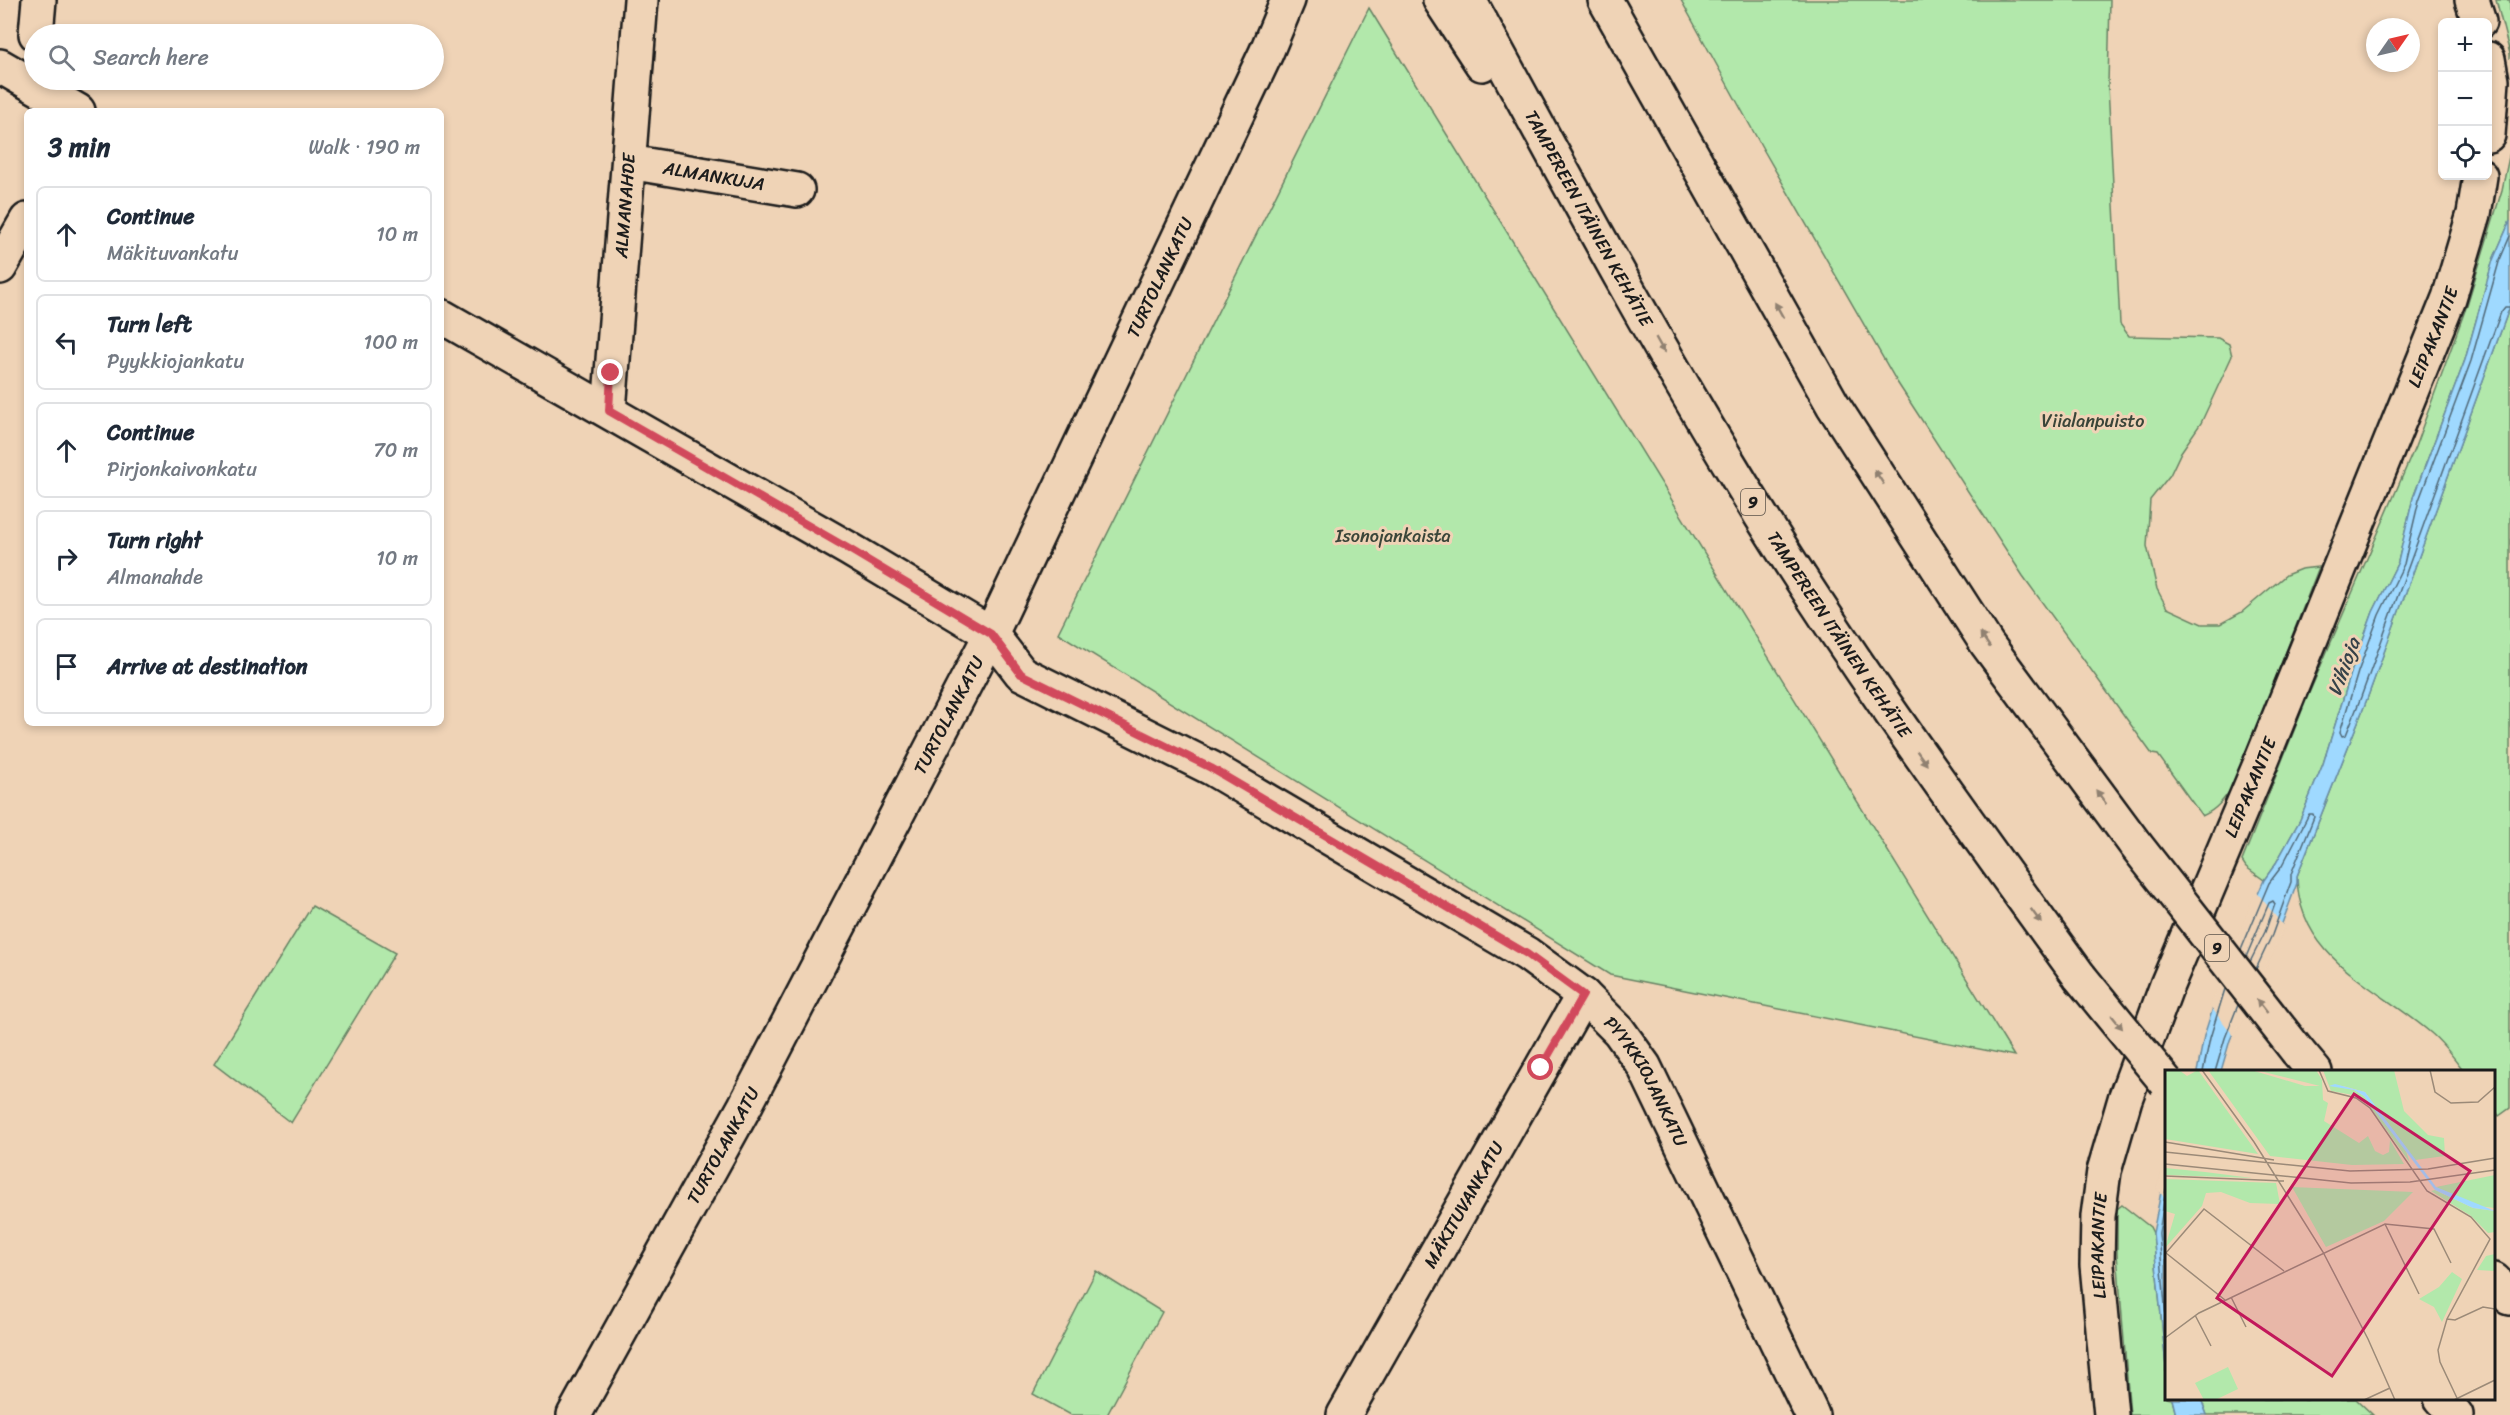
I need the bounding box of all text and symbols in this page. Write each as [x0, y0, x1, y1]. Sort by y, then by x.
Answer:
north arrow [2366, 18, 2420, 72]
map controls [2438, 18, 2492, 180]
button: + [2438, 18, 2492, 72]
search box [24, 24, 444, 90]
text: Search here [93, 38, 209, 77]
icon: search [45, 41, 78, 74]
button: − [2438, 72, 2492, 126]
street label: TAMPEREEN ITÄINEN KEHÄTIE [1516, 104, 1662, 334]
text: 3 min [48, 124, 110, 170]
button: locate [2438, 126, 2492, 180]
text: Walk · 190 m [308, 130, 420, 165]
street label: ALMANAHDE [605, 151, 645, 260]
street label: ALMANKUJA [660, 152, 767, 200]
text: Continue [107, 197, 195, 236]
street label: TURTOLANKATU [1117, 211, 1202, 343]
text: 10 m [376, 217, 418, 252]
icon: ahead [50, 218, 83, 251]
text: Mäkituvankatu [107, 236, 239, 271]
street label: LEIPAKANTIE [2398, 282, 2468, 392]
one-way arrow [1774, 301, 1784, 318]
text: Turn left [107, 305, 192, 344]
text: 100 m [364, 325, 418, 360]
icon: left [50, 326, 83, 359]
one-way arrow [1655, 337, 1665, 354]
text: Pyykkiojankatu [107, 344, 244, 379]
route end [597, 359, 623, 385]
park label: Viialanpuisto [2042, 405, 2144, 437]
text: Continue [107, 413, 195, 452]
text: 70 m [373, 433, 418, 468]
icon: ahead [50, 434, 83, 467]
text: Pirjonkaivonkatu [107, 452, 257, 487]
one-way arrow [1873, 469, 1885, 485]
road number: 9 [1741, 489, 1765, 515]
park label: Isonojankaista [1334, 520, 1451, 552]
text: Turn right [107, 521, 202, 560]
street label: TAMPEREEN ITÄINEN KEHÄTIE [1758, 525, 1921, 746]
text: 10 m [376, 541, 418, 576]
icon: right [50, 542, 83, 575]
text: Almanahde [107, 560, 203, 595]
water label: Vihioja [2317, 631, 2371, 701]
one-way arrow [1980, 632, 1991, 648]
text: Arrive at destination [107, 647, 308, 686]
icon: arrive [50, 650, 83, 683]
street label: TURTOLANKATU [904, 650, 993, 780]
street label: LEIPAKANTIE [2215, 731, 2286, 843]
one-way arrow [1916, 750, 1928, 766]
one-way arrow [2095, 790, 2107, 805]
one-way arrow [2030, 908, 2042, 924]
road number: 9 [2205, 935, 2229, 961]
one-way arrow [2256, 999, 2268, 1015]
street label: PYYKKIOJANKATU [1596, 1008, 1697, 1153]
one-way arrow [2110, 1014, 2123, 1029]
route start [1527, 1054, 1553, 1080]
inset map [2165, 1070, 2495, 1400]
street label: TURTOLANKATU [678, 1081, 769, 1210]
street label: MÄKITUVANKATU [1415, 1135, 1513, 1274]
street label: LEIPAKANTIE [2081, 1190, 2117, 1300]

